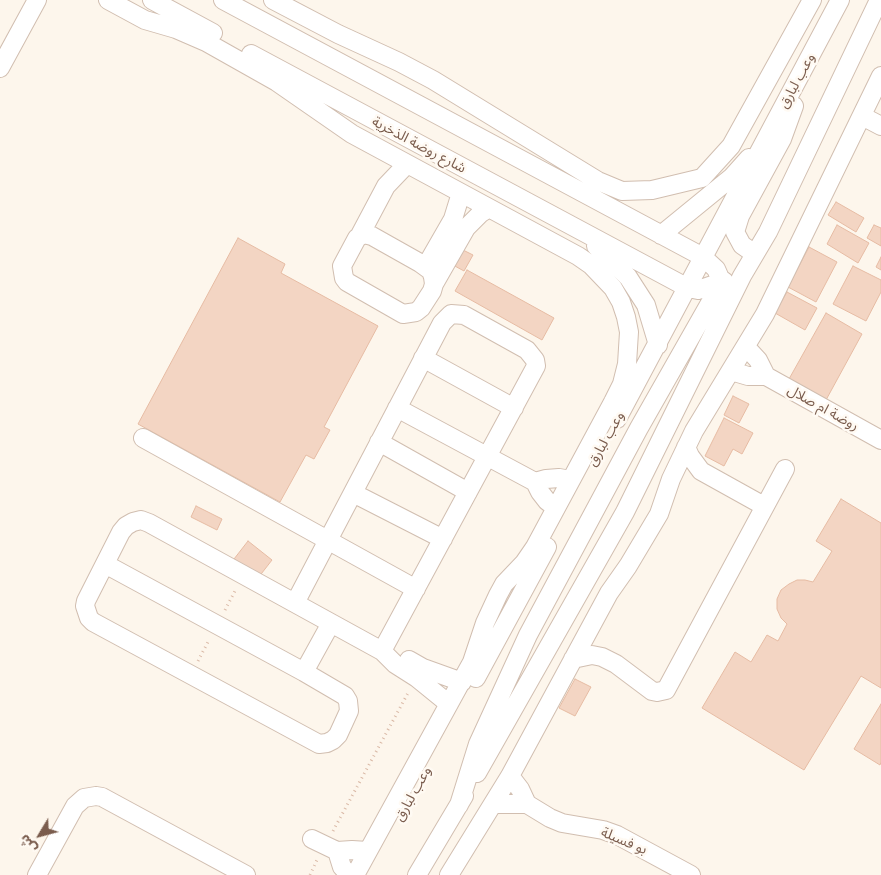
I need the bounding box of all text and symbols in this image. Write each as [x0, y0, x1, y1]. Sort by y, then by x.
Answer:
street label: وعب لبارق [775, 50, 819, 112]
street label: شارع روضة الذخرية [369, 113, 469, 177]
street label: روضة ام صلال [784, 382, 862, 434]
street label: وعب لبارق [584, 409, 628, 469]
street label: وعب لبارق [391, 764, 435, 824]
north arrow [15, 810, 65, 860]
street label: بو فسيلة [598, 824, 650, 858]
text: ش [16, 832, 40, 857]

